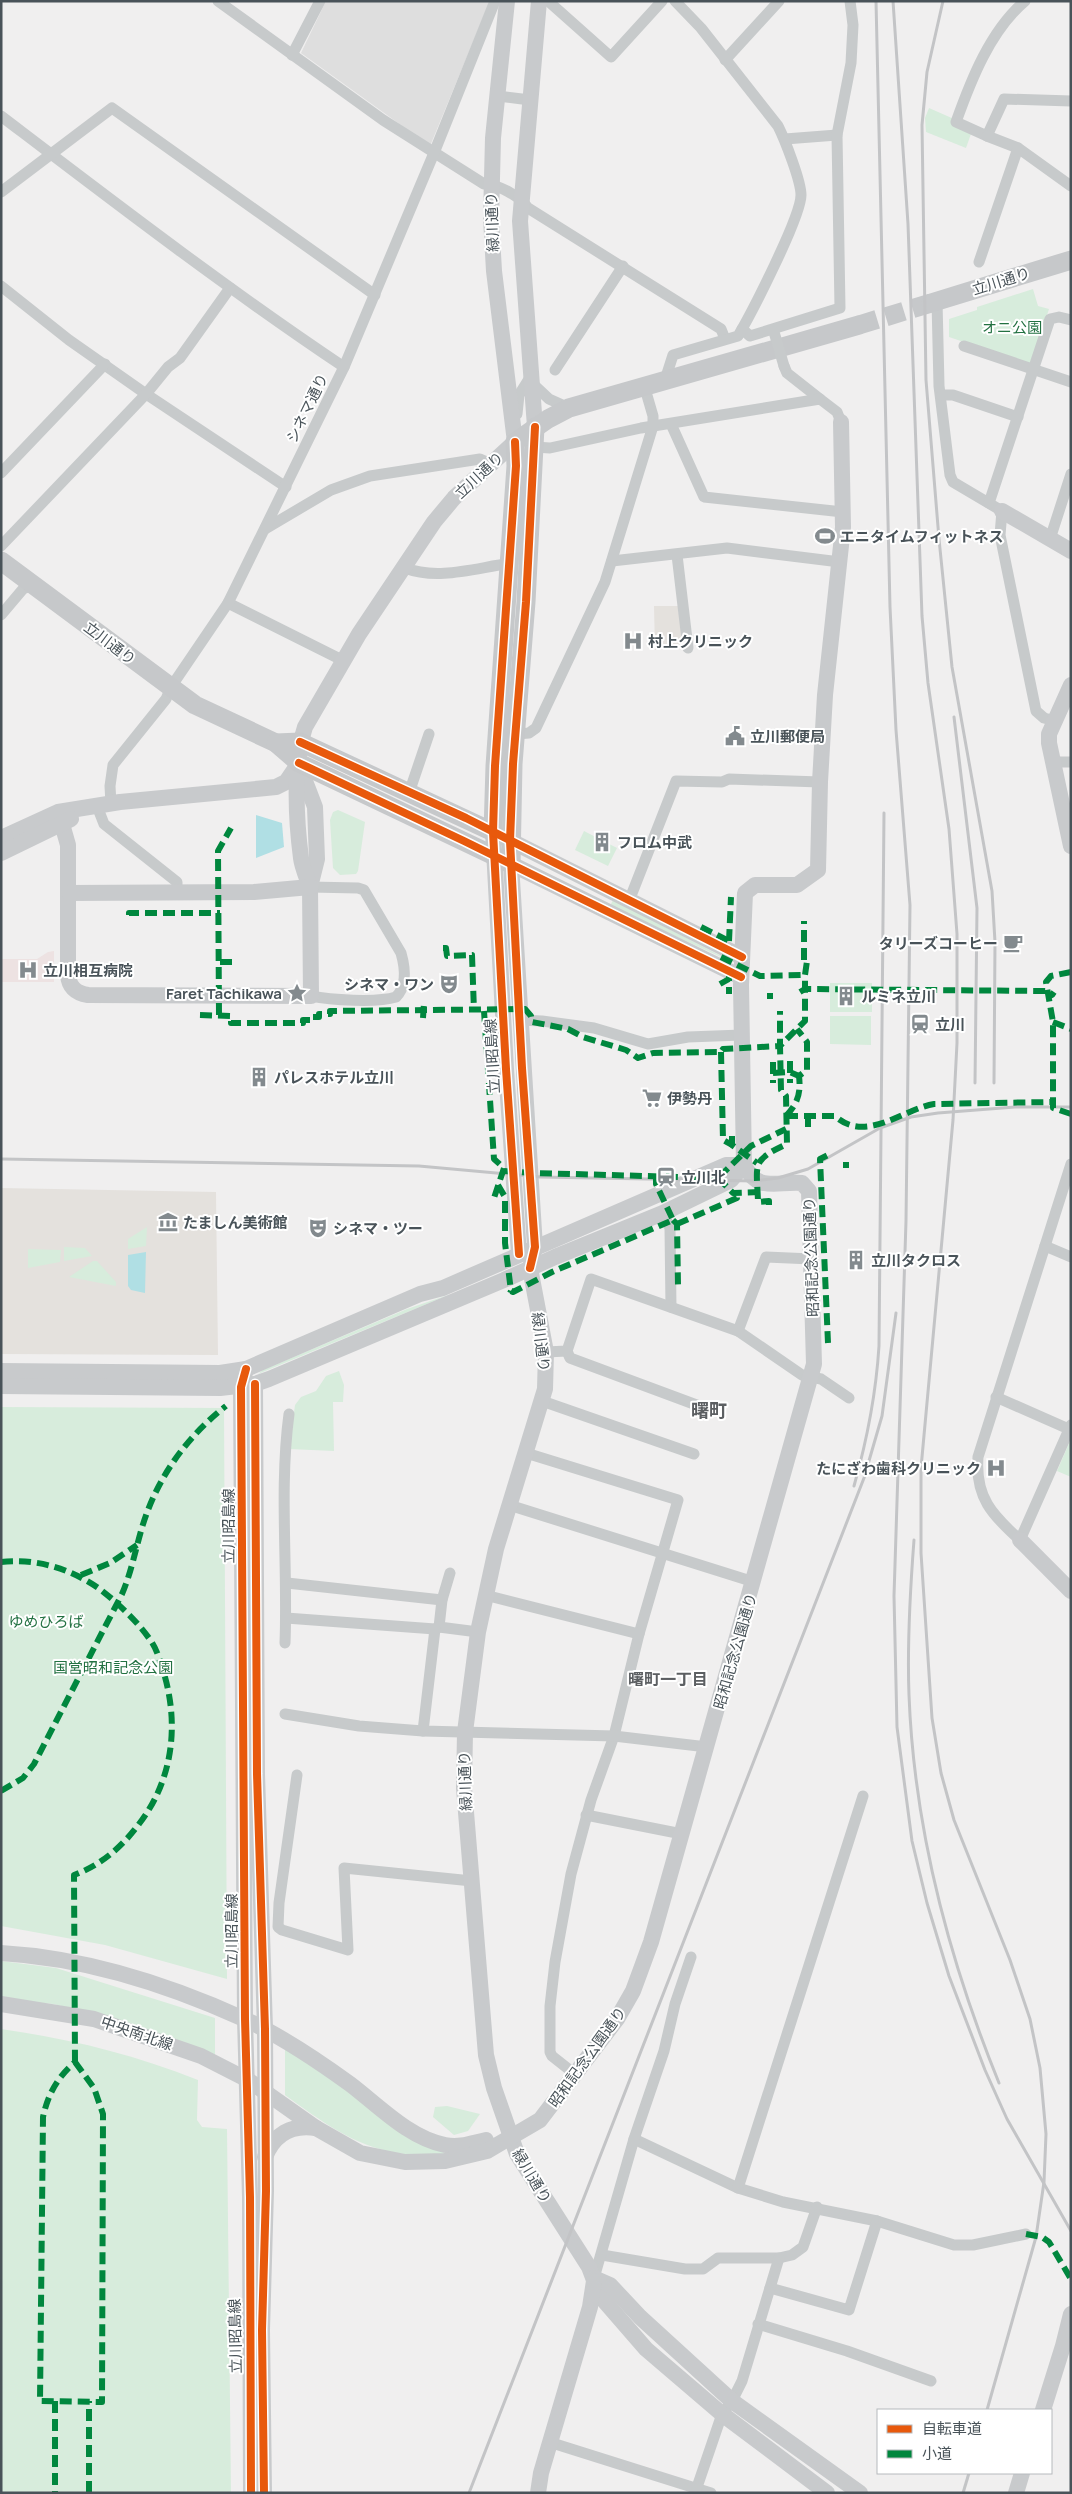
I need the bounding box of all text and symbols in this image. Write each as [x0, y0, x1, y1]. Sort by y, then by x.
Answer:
street label: 緑川通り [480, 192, 504, 252]
street label: 立川通り [969, 262, 1033, 300]
park label: オニ公園 [982, 317, 1042, 338]
street label: シネマ通り [281, 370, 333, 446]
street label: 立川通り [450, 447, 508, 503]
sports icon: エニタイムフィットネス [814, 525, 836, 547]
place label: エニタイムフィットネス [840, 526, 1004, 547]
street label: 立川通り [80, 617, 140, 669]
hospital icon: 村上クリニック [622, 630, 644, 652]
place label: 村上クリニック [648, 631, 753, 652]
public building icon: 立川郵便局 [724, 725, 746, 747]
place label: 立川郵便局 [750, 726, 825, 747]
building icon: フロム中武 [591, 831, 613, 853]
place label: フロム中武 [617, 832, 692, 853]
cafe icon: タリーズコーヒー [1002, 932, 1024, 954]
place label: タリーズコーヒー [879, 933, 998, 954]
hospital icon: 立川相互病院 [17, 959, 39, 981]
place label: 立川相互病院 [43, 960, 133, 981]
theatre icon: シネマ・ワン [438, 973, 460, 995]
place label: シネマ・ワン [344, 974, 434, 995]
place icon: Faret Tachikawa [286, 982, 308, 1004]
place label: Faret Tachikawa [166, 983, 282, 1004]
building icon: ルミネ立川 [835, 985, 857, 1007]
place label: ルミネ立川 [861, 986, 936, 1007]
station icon: 立川 [909, 1013, 931, 1035]
place label: 立川 [935, 1014, 965, 1035]
street label: 立川昭島線 [480, 1018, 504, 1094]
building icon: パレスホテル立川 [248, 1066, 270, 1088]
place label: パレスホテル立川 [274, 1067, 394, 1088]
supermarket icon: 伊勢丹 [641, 1087, 663, 1109]
place label: 伊勢丹 [667, 1088, 712, 1109]
station icon: 立川北 [655, 1166, 677, 1188]
place label: 立川北 [681, 1167, 726, 1188]
street label: 昭和記念公園通り [798, 1197, 824, 1317]
museum icon: たましん美術館 [157, 1211, 179, 1233]
place label: たましん美術館 [183, 1212, 288, 1233]
theatre icon: シネマ・ツー [307, 1217, 329, 1239]
place label: シネマ・ツー [333, 1218, 423, 1239]
building icon: 立川タクロス [845, 1249, 867, 1271]
place label: 立川タクロス [871, 1250, 961, 1271]
street label: 緑川通り [527, 1311, 555, 1373]
district label: 曙町 [691, 1398, 727, 1422]
hospital icon: たにざわ歯科クリニック [985, 1457, 1007, 1479]
place label: たにざわ歯科クリニック [816, 1458, 981, 1479]
street label: 立川昭島線 [218, 1488, 239, 1564]
street label: 昭和記念公園通り [708, 1590, 762, 1712]
park label: ゆめひろば [8, 1611, 84, 1632]
park label: 国営昭和記念公園 [53, 1657, 173, 1678]
district label: 曙町一丁目 [628, 1668, 708, 1690]
street label: 緑川通り [453, 1751, 477, 1811]
street label: 立川昭島線 [221, 1893, 242, 1969]
street label: 昭和記念公園通り [543, 2002, 631, 2112]
street label: 中央南北線 [98, 2011, 176, 2055]
street label: 緑川通り [508, 2145, 556, 2207]
street label: 立川昭島線 [224, 2298, 246, 2374]
legend [877, 2409, 1052, 2474]
text: 自転車道 [922, 2418, 982, 2439]
text: 小道 [922, 2443, 952, 2464]

